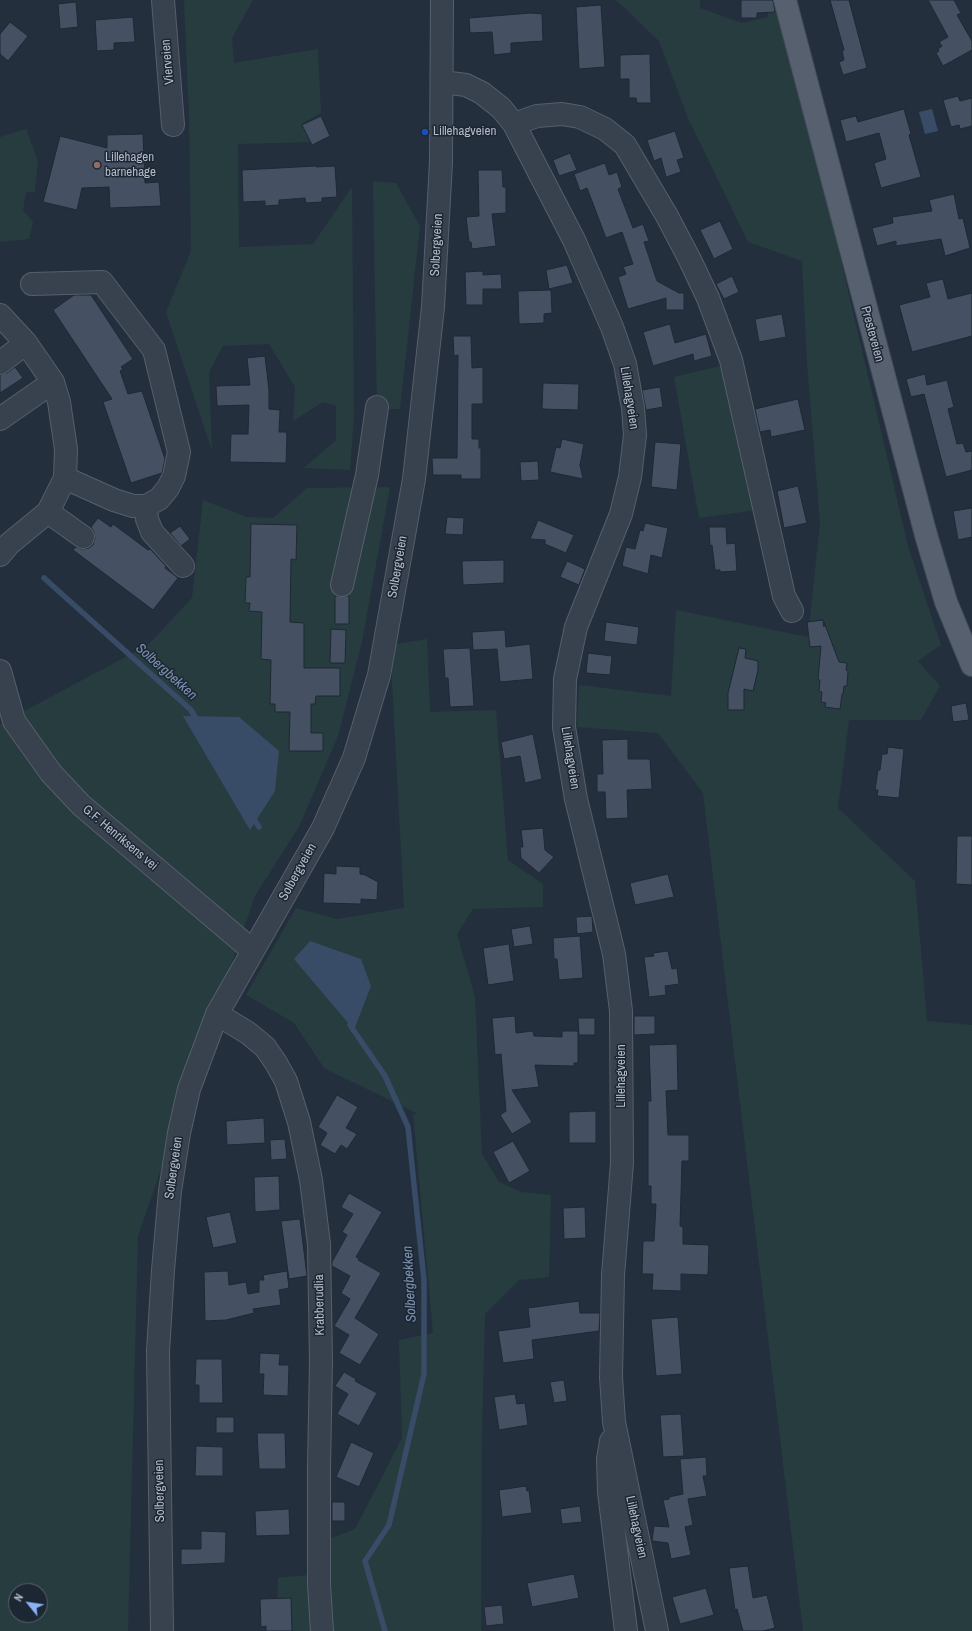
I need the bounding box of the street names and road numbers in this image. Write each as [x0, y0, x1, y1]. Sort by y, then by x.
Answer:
street label: Vierveien [158, 39, 178, 85]
street label: Solbergveien [428, 213, 446, 277]
street label: Presteveien [857, 305, 887, 363]
street label: Lillehagveien [616, 365, 642, 431]
street label: Solbergveien [385, 535, 411, 599]
street label: Lillehagveien [557, 725, 583, 791]
street label: G.F. Henriksens vei [79, 802, 161, 874]
street label: Solbergveien [276, 841, 320, 903]
street label: Lillehagveien [614, 1044, 630, 1108]
street label: Solbergveien [162, 1136, 186, 1200]
street label: Krabberudlia [312, 1274, 328, 1336]
street label: Solbergveien [152, 1459, 168, 1523]
street label: Lillehagveien [622, 1494, 650, 1560]

